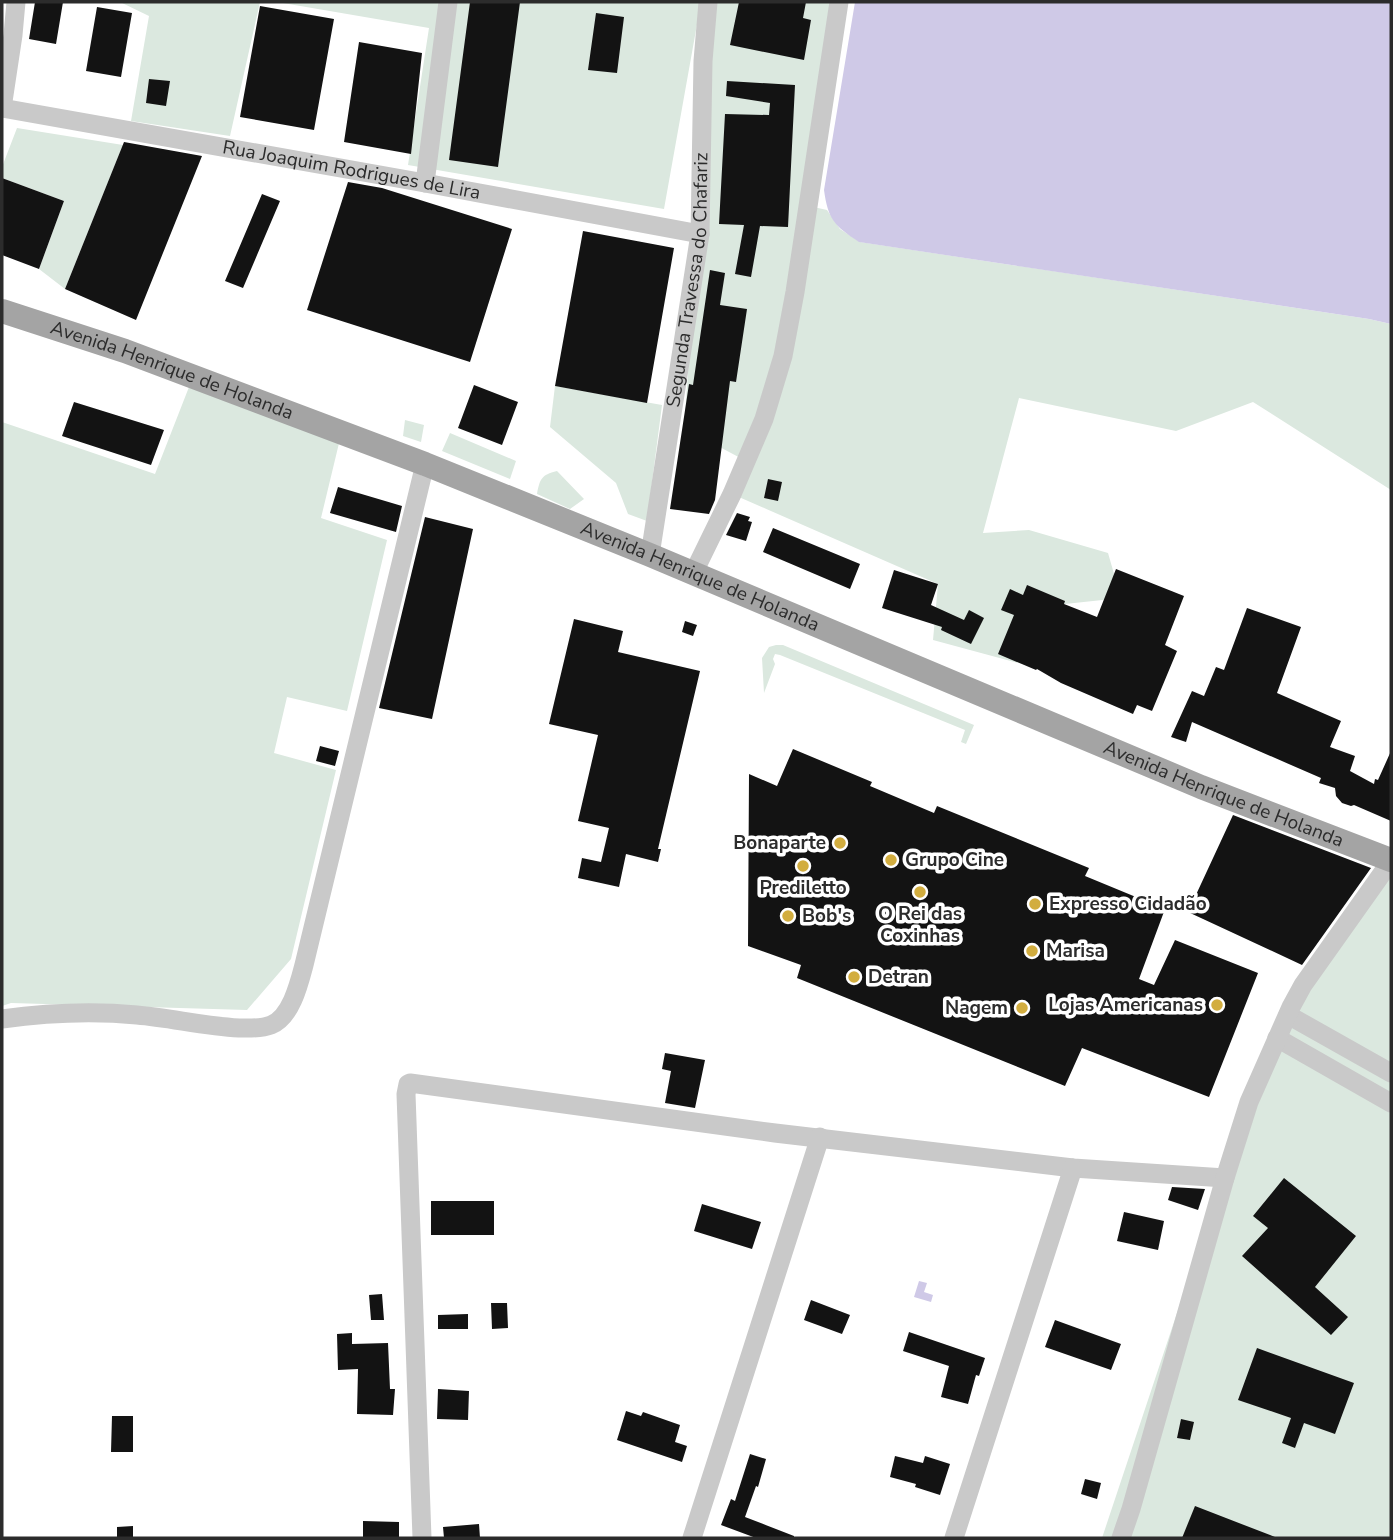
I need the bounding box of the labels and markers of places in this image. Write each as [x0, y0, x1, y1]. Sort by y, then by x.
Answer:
place label: Bonaparte [733, 830, 826, 856]
marker: Bonaparte [832, 835, 848, 851]
place label: Grupo Cine [905, 847, 1004, 873]
marker: Grupo Cine [883, 852, 899, 868]
marker: Prediletto [795, 858, 811, 874]
place label: Prediletto [759, 875, 847, 901]
marker: O Rei das Coxinhas [912, 884, 928, 900]
place label: Expresso Cidadão [1049, 891, 1207, 917]
marker: Expresso Cidadão [1027, 896, 1043, 912]
place label: O Rei das Coxinhas [878, 901, 962, 949]
place label: Bob's [802, 903, 851, 929]
marker: Bob's [780, 908, 796, 924]
place label: Marisa [1046, 938, 1105, 964]
marker: Marisa [1024, 943, 1040, 959]
place label: Detran [868, 964, 929, 990]
marker: Detran [846, 969, 862, 985]
place label: Lojas Americanas [1048, 992, 1203, 1018]
place label: Nagem [945, 995, 1008, 1021]
marker: Lojas Americanas [1209, 997, 1225, 1013]
marker: Nagem [1014, 1000, 1030, 1016]

